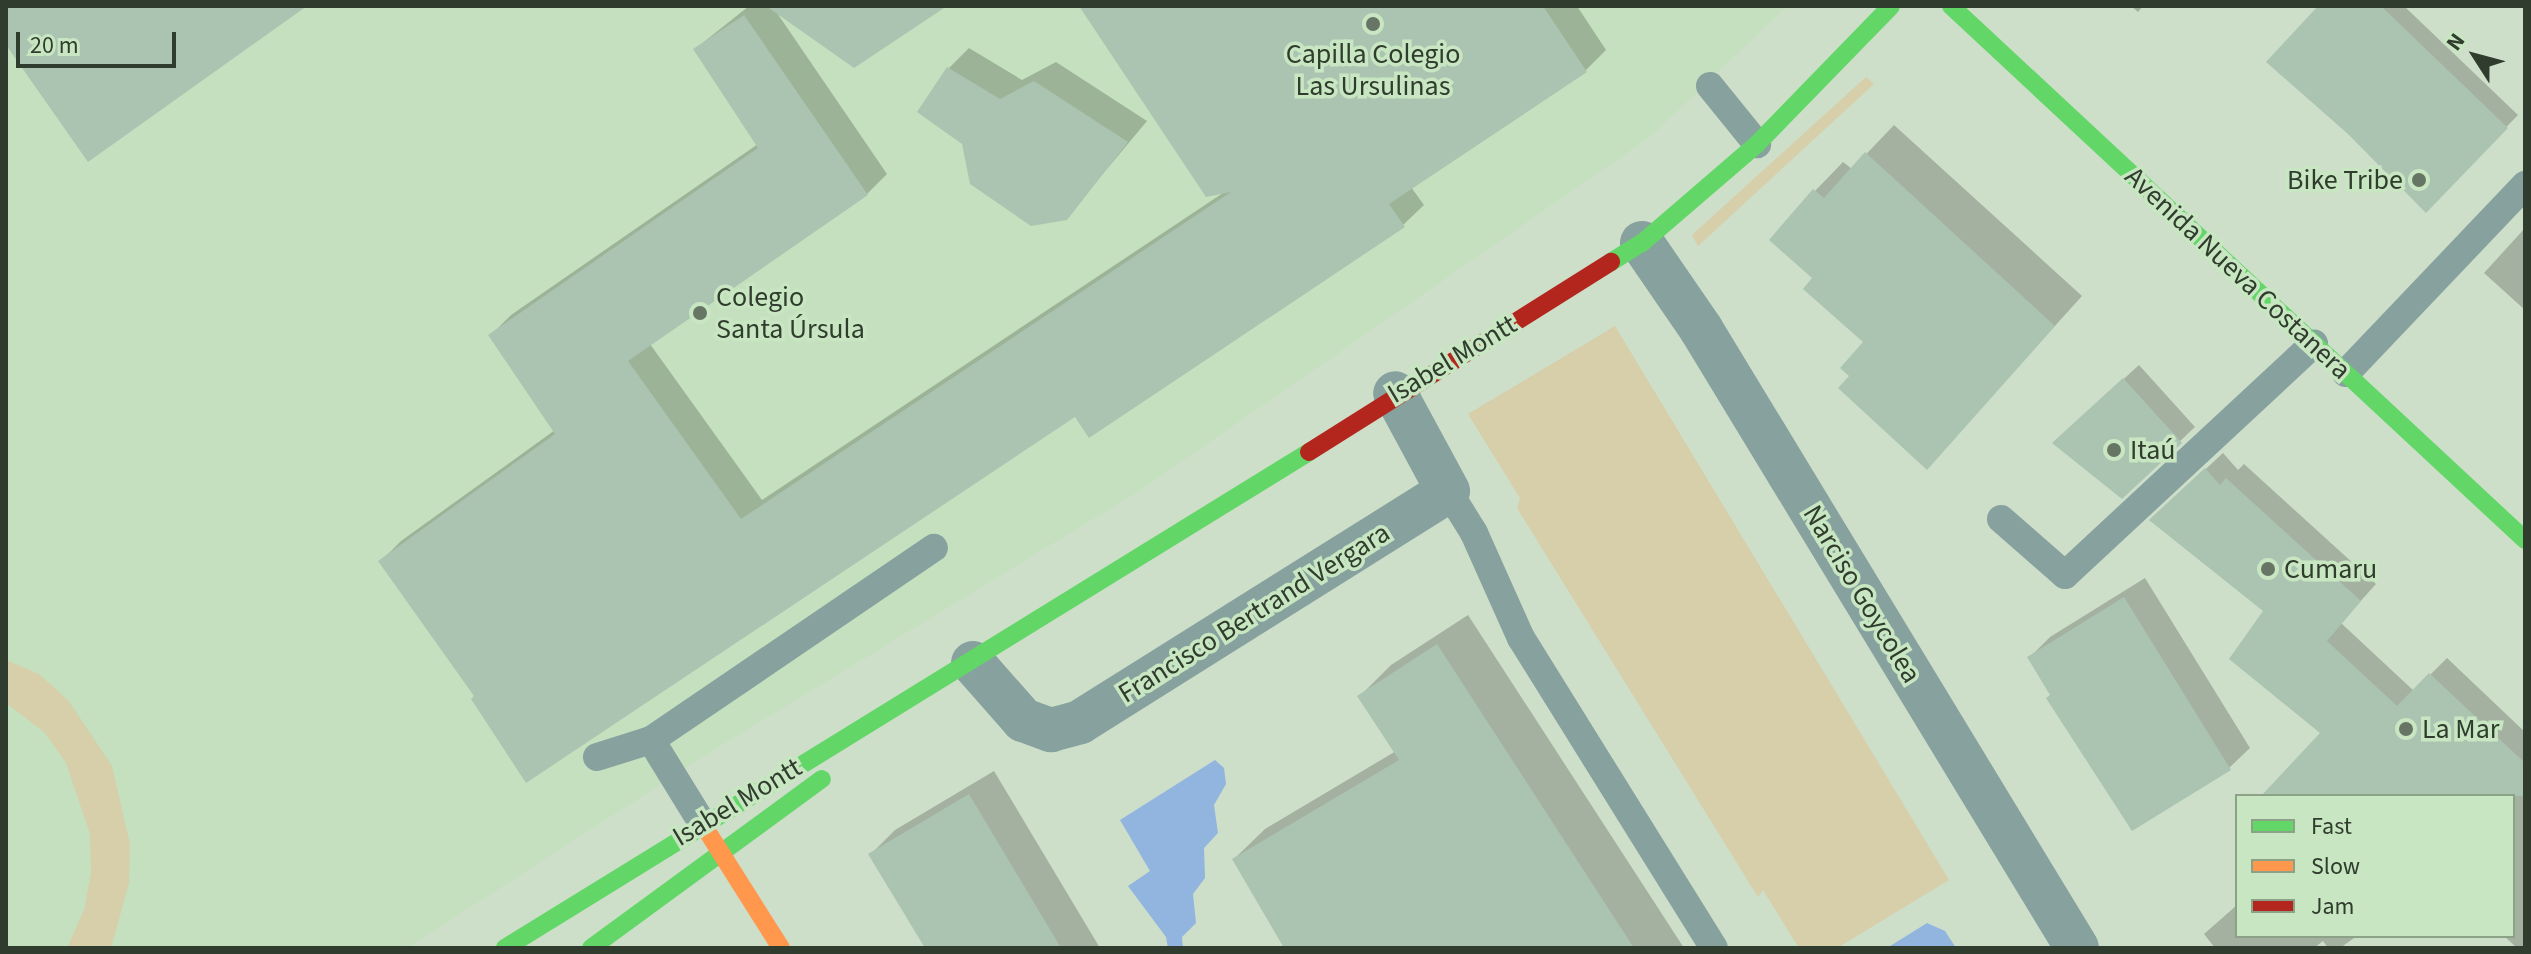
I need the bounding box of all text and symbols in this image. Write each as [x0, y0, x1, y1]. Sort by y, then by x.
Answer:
marker: Capilla Colegio Las Ursulinas [1364, 15, 1382, 33]
scale bar [20, 16, 180, 66]
north arrow [2435, 16, 2515, 96]
text: N [2438, 27, 2473, 57]
text: 20 m [30, 28, 79, 63]
place label: Capilla Colegio Las Ursulinas [1286, 37, 1460, 103]
street label: Avenida Nueva Costanera [2118, 160, 2358, 386]
place label: Bike Tribe [2287, 163, 2403, 197]
marker: Bike Tribe [2410, 171, 2428, 189]
place label: Colegio Santa Úrsula [716, 280, 865, 346]
marker: Colegio Santa Úrsula [691, 304, 709, 322]
street label: Isabel Montt [1381, 307, 1523, 411]
place label: Itaú [2130, 433, 2176, 467]
marker: Itaú [2105, 441, 2123, 459]
street label: Narciso Goycolea [1796, 499, 1928, 689]
street label: Francisco Bertrand Vergara [1112, 516, 1396, 710]
place label: Cumaru [2284, 552, 2377, 586]
marker: Cumaru [2259, 560, 2277, 578]
place label: La Mar [2422, 712, 2500, 746]
marker: La Mar [2397, 720, 2415, 738]
street label: Isabel Montt [666, 750, 808, 854]
legend [2235, 794, 2515, 938]
text: Fast [2311, 809, 2352, 844]
text: Slow [2311, 849, 2360, 884]
text: Jam [2311, 889, 2355, 924]

